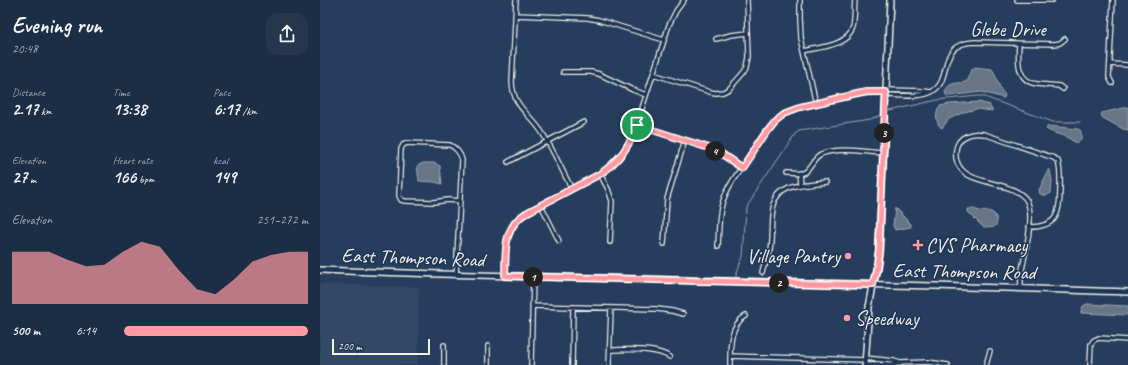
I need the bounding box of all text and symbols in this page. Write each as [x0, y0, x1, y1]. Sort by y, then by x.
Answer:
text: Evening run [12, 12, 102, 40]
button: share [266, 13, 308, 55]
street label: Glebe Drive [970, 17, 1047, 42]
text: 20:48 [12, 41, 38, 57]
text: Distance [12, 85, 45, 99]
text: Time [113, 85, 130, 99]
text: Pace [213, 85, 230, 99]
text: 2.17 [12, 99, 38, 120]
text: 13:38 [113, 99, 147, 120]
text: 6:17 [213, 99, 240, 120]
text: km [38, 104, 52, 118]
text: /km [240, 104, 257, 118]
pin [620, 108, 654, 142]
icon: arrive [626, 114, 648, 136]
pin: 3 [874, 123, 894, 143]
text: 3 [882, 126, 886, 140]
pin: 4 [705, 141, 725, 161]
text: 4 [713, 144, 717, 158]
text: Elevation [12, 153, 46, 167]
text: Heart rate [113, 153, 153, 167]
text: kcal [213, 153, 228, 167]
text: 27 [12, 167, 27, 188]
text: 166 [113, 167, 136, 188]
text: 149 [213, 167, 236, 188]
text: m [27, 172, 36, 186]
text: bpm [136, 172, 154, 186]
text: Elevation [12, 212, 52, 228]
text: 251–272 m [257, 212, 308, 228]
place label: CVS Pharmacy [926, 233, 1029, 258]
marker: CVS Pharmacy [913, 240, 923, 250]
street label: East Thompson Road [341, 243, 488, 273]
place label: Village Pantry [746, 244, 842, 269]
marker: Village Pantry [843, 251, 853, 261]
street label: East Thompson Road [892, 258, 1039, 285]
pin: 1 [523, 267, 543, 287]
text: 1 [531, 270, 535, 284]
pin: 2 [769, 273, 789, 293]
text: 2 [777, 276, 781, 290]
place label: Speedway [855, 306, 921, 331]
marker: Speedway [842, 313, 852, 323]
text: 500 m [12, 323, 40, 339]
text: 6:14 [76, 323, 96, 339]
scale bar [332, 337, 430, 356]
text: 200 m [338, 339, 362, 353]

